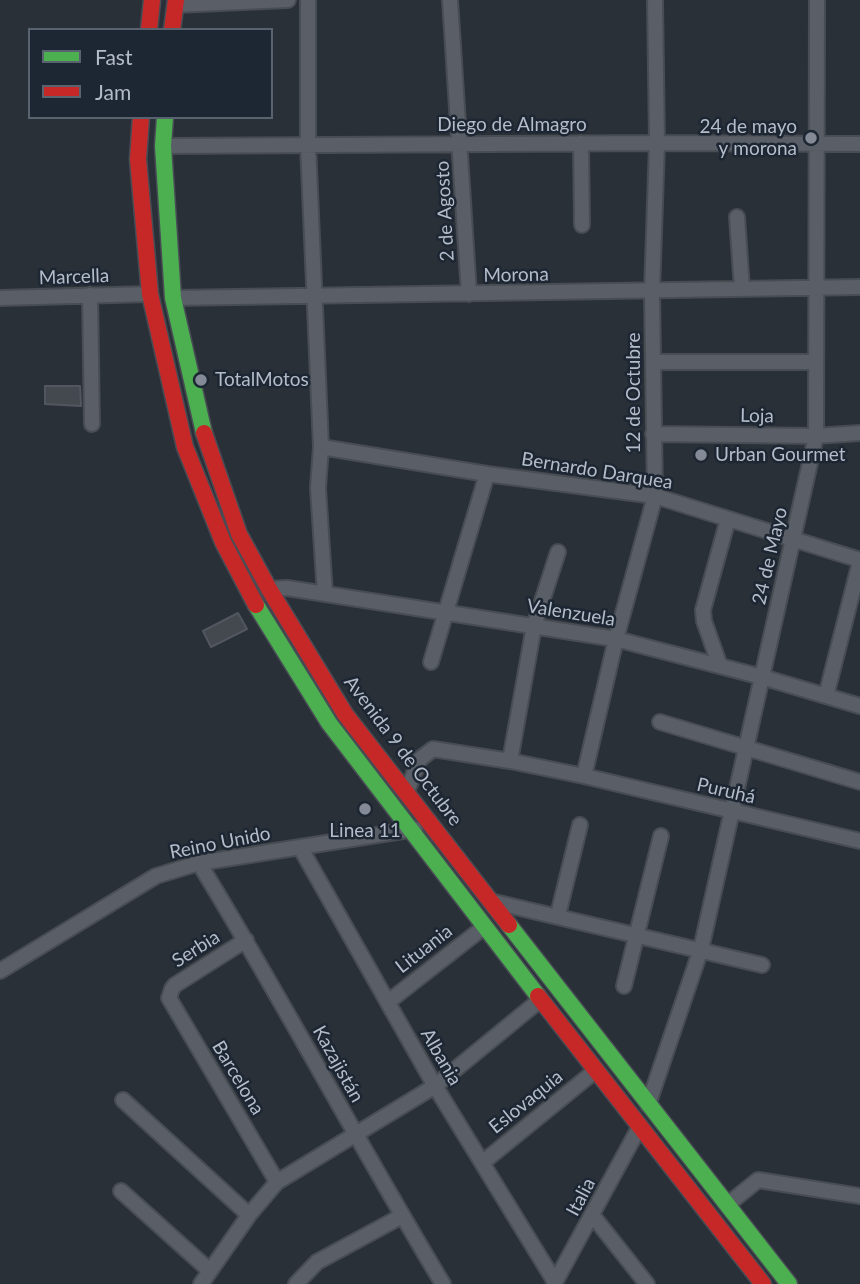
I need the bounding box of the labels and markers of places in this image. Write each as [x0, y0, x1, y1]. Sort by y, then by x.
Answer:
place label: 24 de mayo y morona [699, 116, 797, 160]
marker: 24 de mayo y morona [803, 130, 819, 146]
place label: TotalMotos [215, 369, 309, 391]
marker: TotalMotos [193, 372, 209, 388]
place label: Urban Gourmet [715, 444, 846, 466]
marker: Urban Gourmet [693, 447, 709, 463]
marker: Linea 11 [357, 801, 373, 817]
place label: Linea 11 [329, 820, 401, 842]

